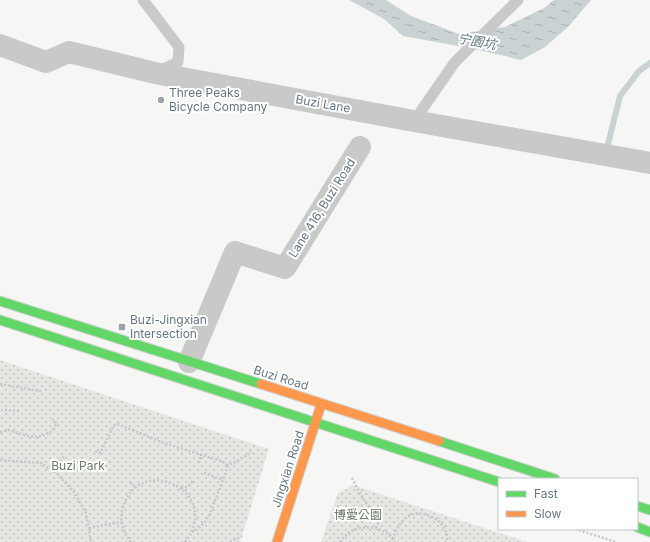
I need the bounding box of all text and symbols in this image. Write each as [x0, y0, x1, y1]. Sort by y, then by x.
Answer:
water label: 宁園坑 [456, 30, 500, 53]
place label: Three Peaks Bicycle Company [169, 85, 268, 114]
street label: Buzi Lane [294, 91, 352, 116]
marker: Three Peaks Bicycle Company [156, 95, 166, 105]
street label: Lane 416, Buzi Road [285, 155, 358, 260]
place label: Buzi-Jingxian Intersection [130, 312, 207, 341]
marker: Buzi-Jingxian Intersection [117, 322, 127, 332]
street label: Buzi Road [252, 362, 311, 393]
street label: Jingxian Road [268, 429, 307, 509]
park label: Buzi Park [51, 458, 105, 473]
legend [498, 478, 638, 530]
text: Fast [534, 486, 558, 501]
text: Slow [534, 506, 562, 521]
park label: 博愛公園 [334, 507, 382, 522]

